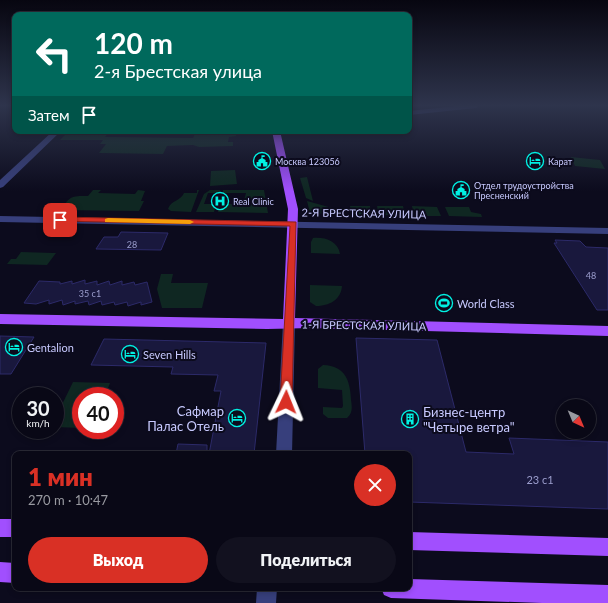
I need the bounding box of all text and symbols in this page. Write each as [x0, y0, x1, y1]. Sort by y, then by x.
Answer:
text: 120 m [94, 26, 173, 60]
icon: left [28, 28, 80, 80]
text: 2-я Брестская улица [94, 60, 262, 82]
icon: arrive [78, 104, 100, 126]
text: Затем [28, 106, 70, 124]
public building icon: Москва 123056 [252, 151, 272, 171]
hotel icon: Карат [525, 151, 545, 171]
place label: Москва 123056 [275, 156, 340, 167]
place label: Карат [548, 156, 573, 167]
public building icon: Отдел трудоустройства Пресненский [451, 180, 471, 200]
place label: Отдел трудоустройства Пресненский [474, 180, 574, 201]
hospital icon: Real Clinic [210, 191, 230, 211]
place label: Real Clinic [233, 196, 274, 207]
pin [43, 203, 77, 237]
street label: 2-Я БРЕСТСКАЯ УЛИЦА [302, 205, 427, 221]
icon: arrive [49, 209, 71, 231]
house number: 28 [127, 239, 137, 250]
house number: 48 [586, 270, 596, 281]
house number: 35 с1 [79, 288, 101, 299]
sports icon: World Class [434, 293, 454, 313]
place label: World Class [457, 297, 515, 310]
street label: 1-Я БРЕСТСКАЯ УЛИЦА [302, 317, 427, 333]
hotel icon: Gentalion [4, 337, 24, 357]
place label: Gentalion [27, 341, 74, 354]
hotel icon: Seven Hills [120, 344, 140, 364]
place label: Seven Hills [143, 348, 196, 361]
position arrow [265, 381, 307, 423]
speed limit sign: 40 [72, 387, 124, 439]
text: 30 [26, 396, 50, 420]
north arrow [556, 399, 596, 439]
map controls [556, 399, 596, 439]
place label: Сафмар Палас Отель [147, 403, 224, 434]
place label: Бизнес-центр "Четыре ветра" [423, 404, 515, 435]
hotel icon: Сафмар Палас Отель [227, 408, 247, 428]
building icon: Бизнес-центр "Четыре ветра" [400, 409, 420, 429]
text: km/h [26, 417, 50, 429]
text: 1 мин [28, 462, 93, 491]
button: close [354, 464, 396, 506]
house number: 23 с1 [526, 473, 554, 486]
text: 270 m · 10:47 [28, 492, 108, 508]
button: Выход [28, 537, 208, 583]
button: Поделиться [216, 537, 396, 583]

